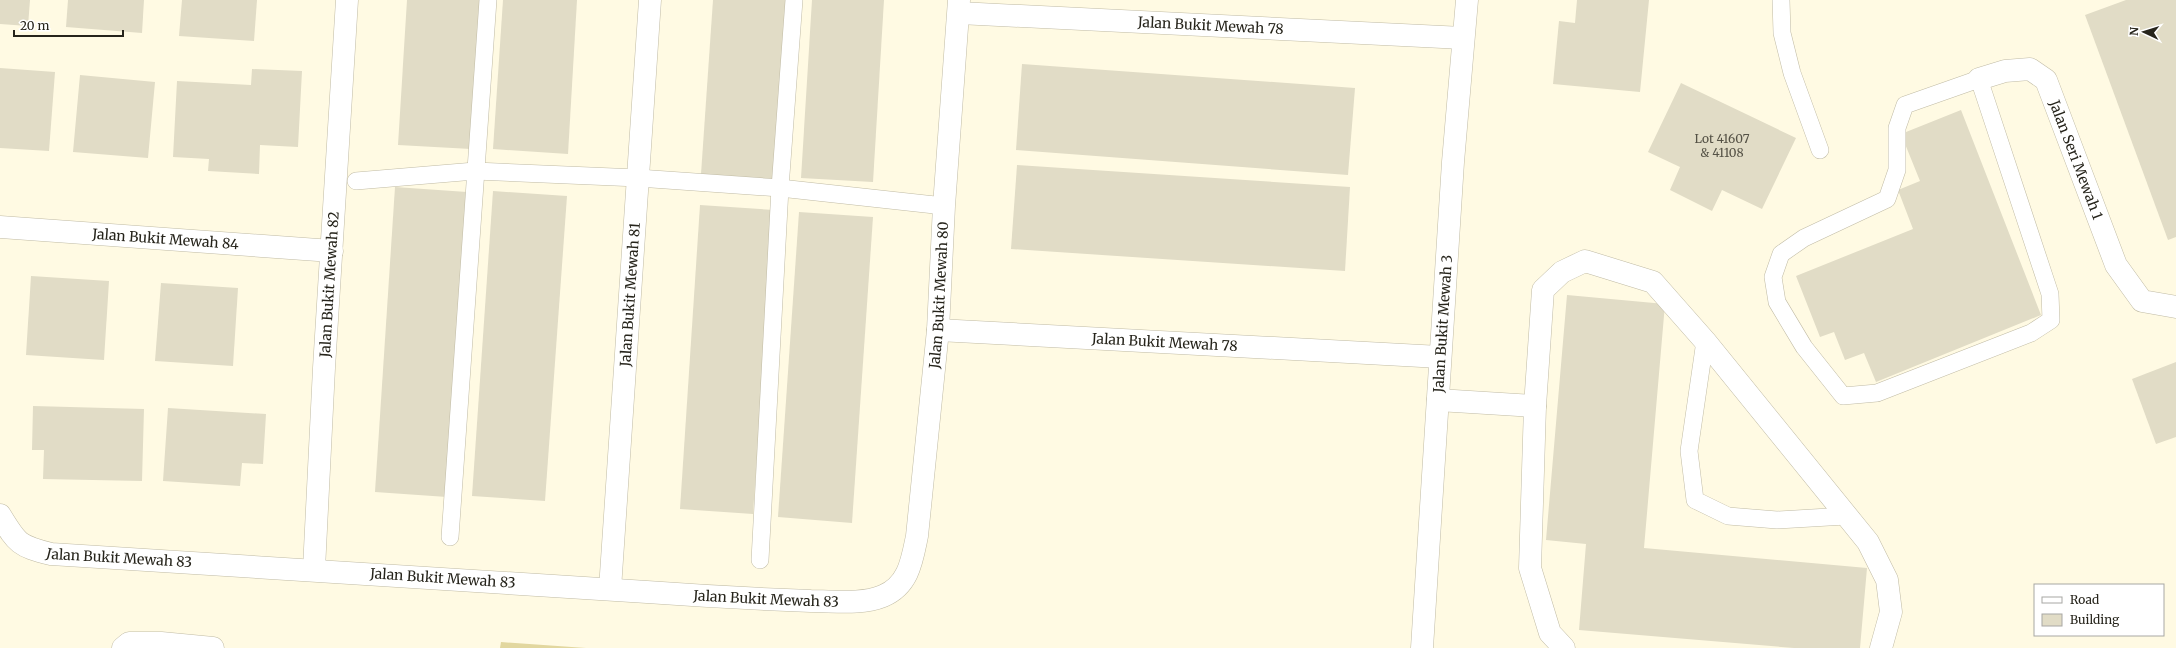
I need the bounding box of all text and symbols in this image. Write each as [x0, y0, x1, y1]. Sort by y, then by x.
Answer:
scale bar [14, 12, 123, 38]
north arrow [2124, 12, 2164, 52]
street label: Jalan Bukit Mewah 78 [1136, 13, 1284, 38]
text: 20 m [20, 18, 49, 33]
text: N [2127, 26, 2141, 36]
street label: Jalan Seri Mewah 1 [2045, 97, 2107, 222]
house number: Lot 41607 & 41108 [1694, 131, 1750, 160]
street label: Jalan Bukit Mewah 82 [316, 211, 343, 359]
street label: Jalan Bukit Mewah 80 [925, 221, 952, 370]
street label: Jalan Bukit Mewah 81 [616, 222, 644, 368]
street label: Jalan Bukit Mewah 84 [91, 225, 240, 253]
street label: Jalan Bukit Mewah 3 [1429, 254, 1456, 394]
street label: Jalan Bukit Mewah 78 [1090, 329, 1238, 355]
street label: Jalan Bukit Mewah 83 [43, 544, 193, 571]
street label: Jalan Bukit Mewah 83 [368, 564, 516, 592]
legend [2034, 584, 2164, 636]
street label: Jalan Bukit Mewah 83 [692, 586, 839, 611]
text: Road [2070, 592, 2099, 607]
text: Building [2070, 612, 2120, 627]

